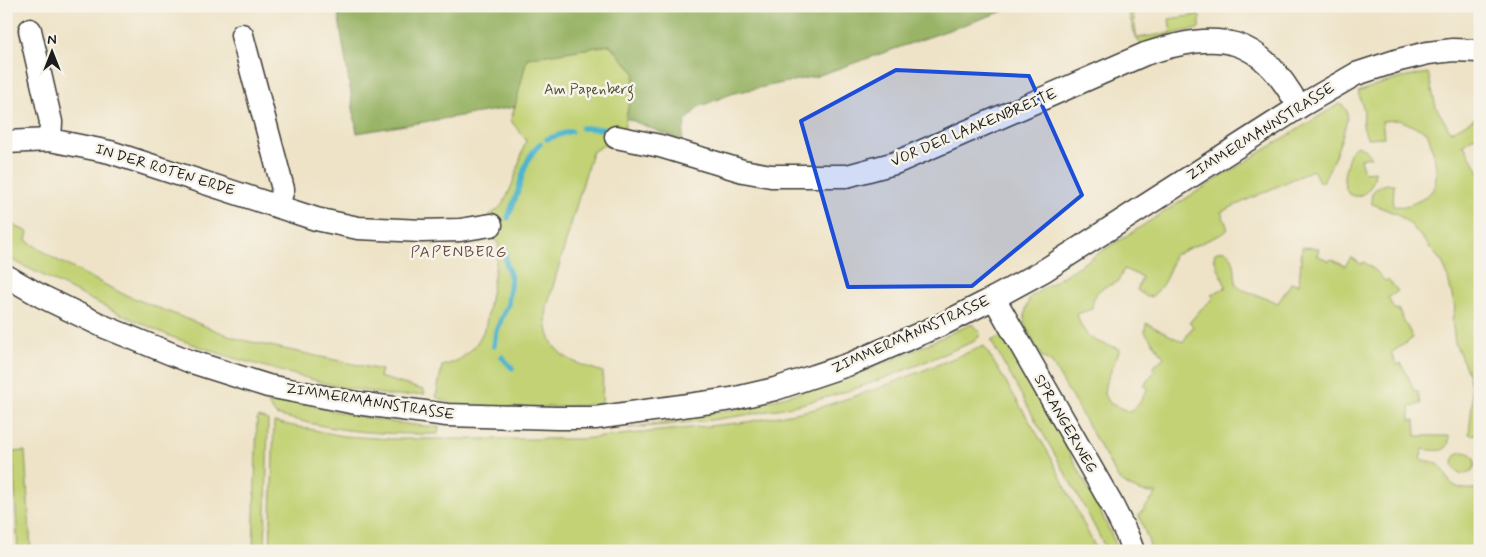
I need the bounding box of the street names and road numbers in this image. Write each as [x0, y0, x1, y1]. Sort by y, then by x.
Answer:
street label: ZIMMERMANNSTRASSE [1183, 78, 1339, 186]
street label: VOR DER LAAKENBREITE [888, 84, 1061, 172]
street label: IN DER ROTEN ERDE [93, 139, 237, 201]
street label: ZIMMERMANNSTRASSE [829, 291, 994, 379]
street label: SPRANGERWEG [1029, 371, 1101, 477]
street label: ZIMMERMANNSTRASSE [284, 379, 456, 425]

